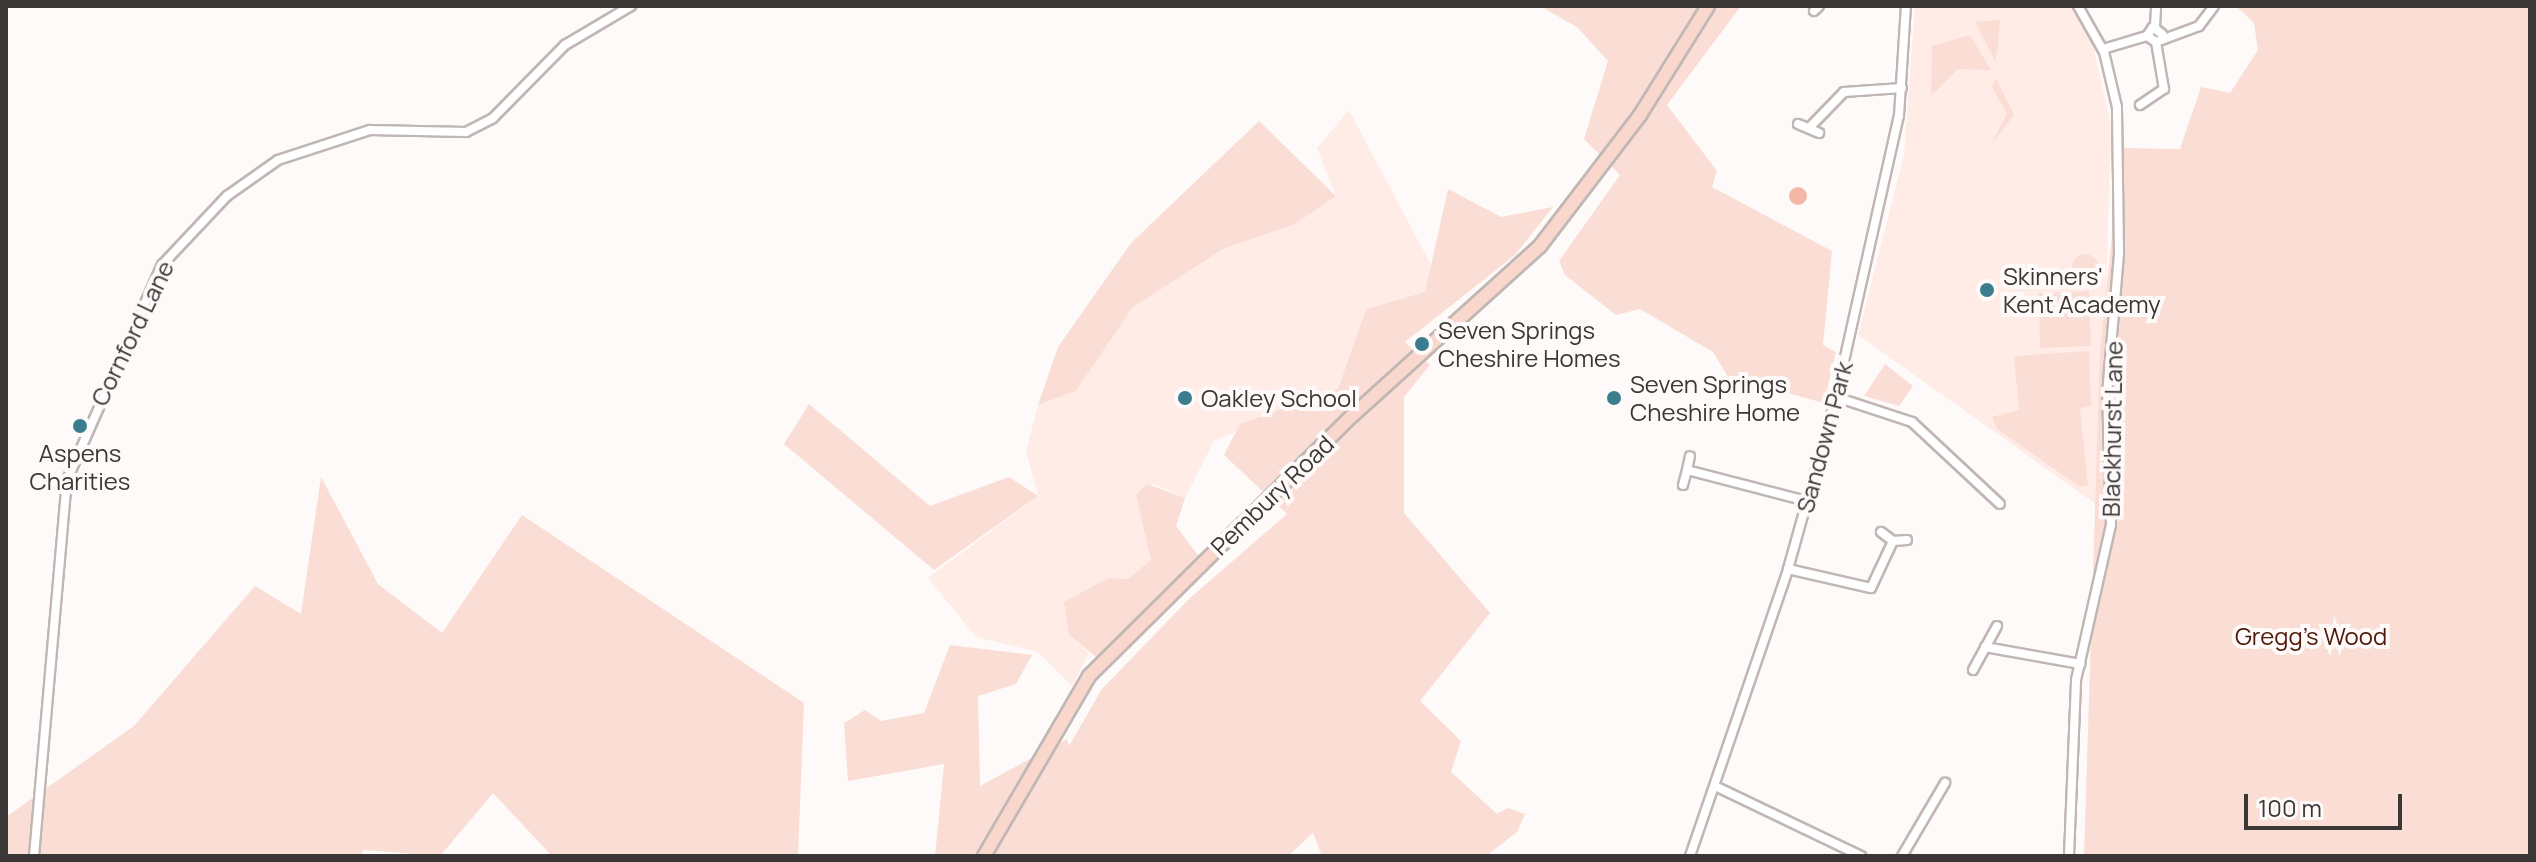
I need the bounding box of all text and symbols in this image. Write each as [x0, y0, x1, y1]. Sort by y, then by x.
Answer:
street label: Cornford Lane [84, 256, 180, 410]
place label: Skinners' Kent Academy [2003, 262, 2161, 318]
marker: Skinners' Kent Academy [1978, 281, 1996, 299]
place label: Seven Springs Cheshire Homes [1438, 316, 1621, 372]
marker: Seven Springs Cheshire Homes [1413, 335, 1431, 353]
street label: Blackhurst Lane [2096, 341, 2128, 517]
street label: Sandown Park [1790, 358, 1858, 516]
place label: Seven Springs Cheshire Home [1630, 370, 1800, 426]
place label: Oakley School [1201, 384, 1357, 412]
marker: Oakley School [1176, 389, 1194, 407]
marker: Seven Springs Cheshire Home [1605, 389, 1623, 407]
marker: Aspens Charities [71, 417, 89, 435]
street label: Pembury Road [1205, 429, 1339, 561]
place label: Aspens Charities [30, 439, 130, 495]
park label: Gregg's Wood [2235, 622, 2387, 650]
scale bar [2248, 778, 2406, 828]
text: 100 m [2258, 791, 2322, 824]

